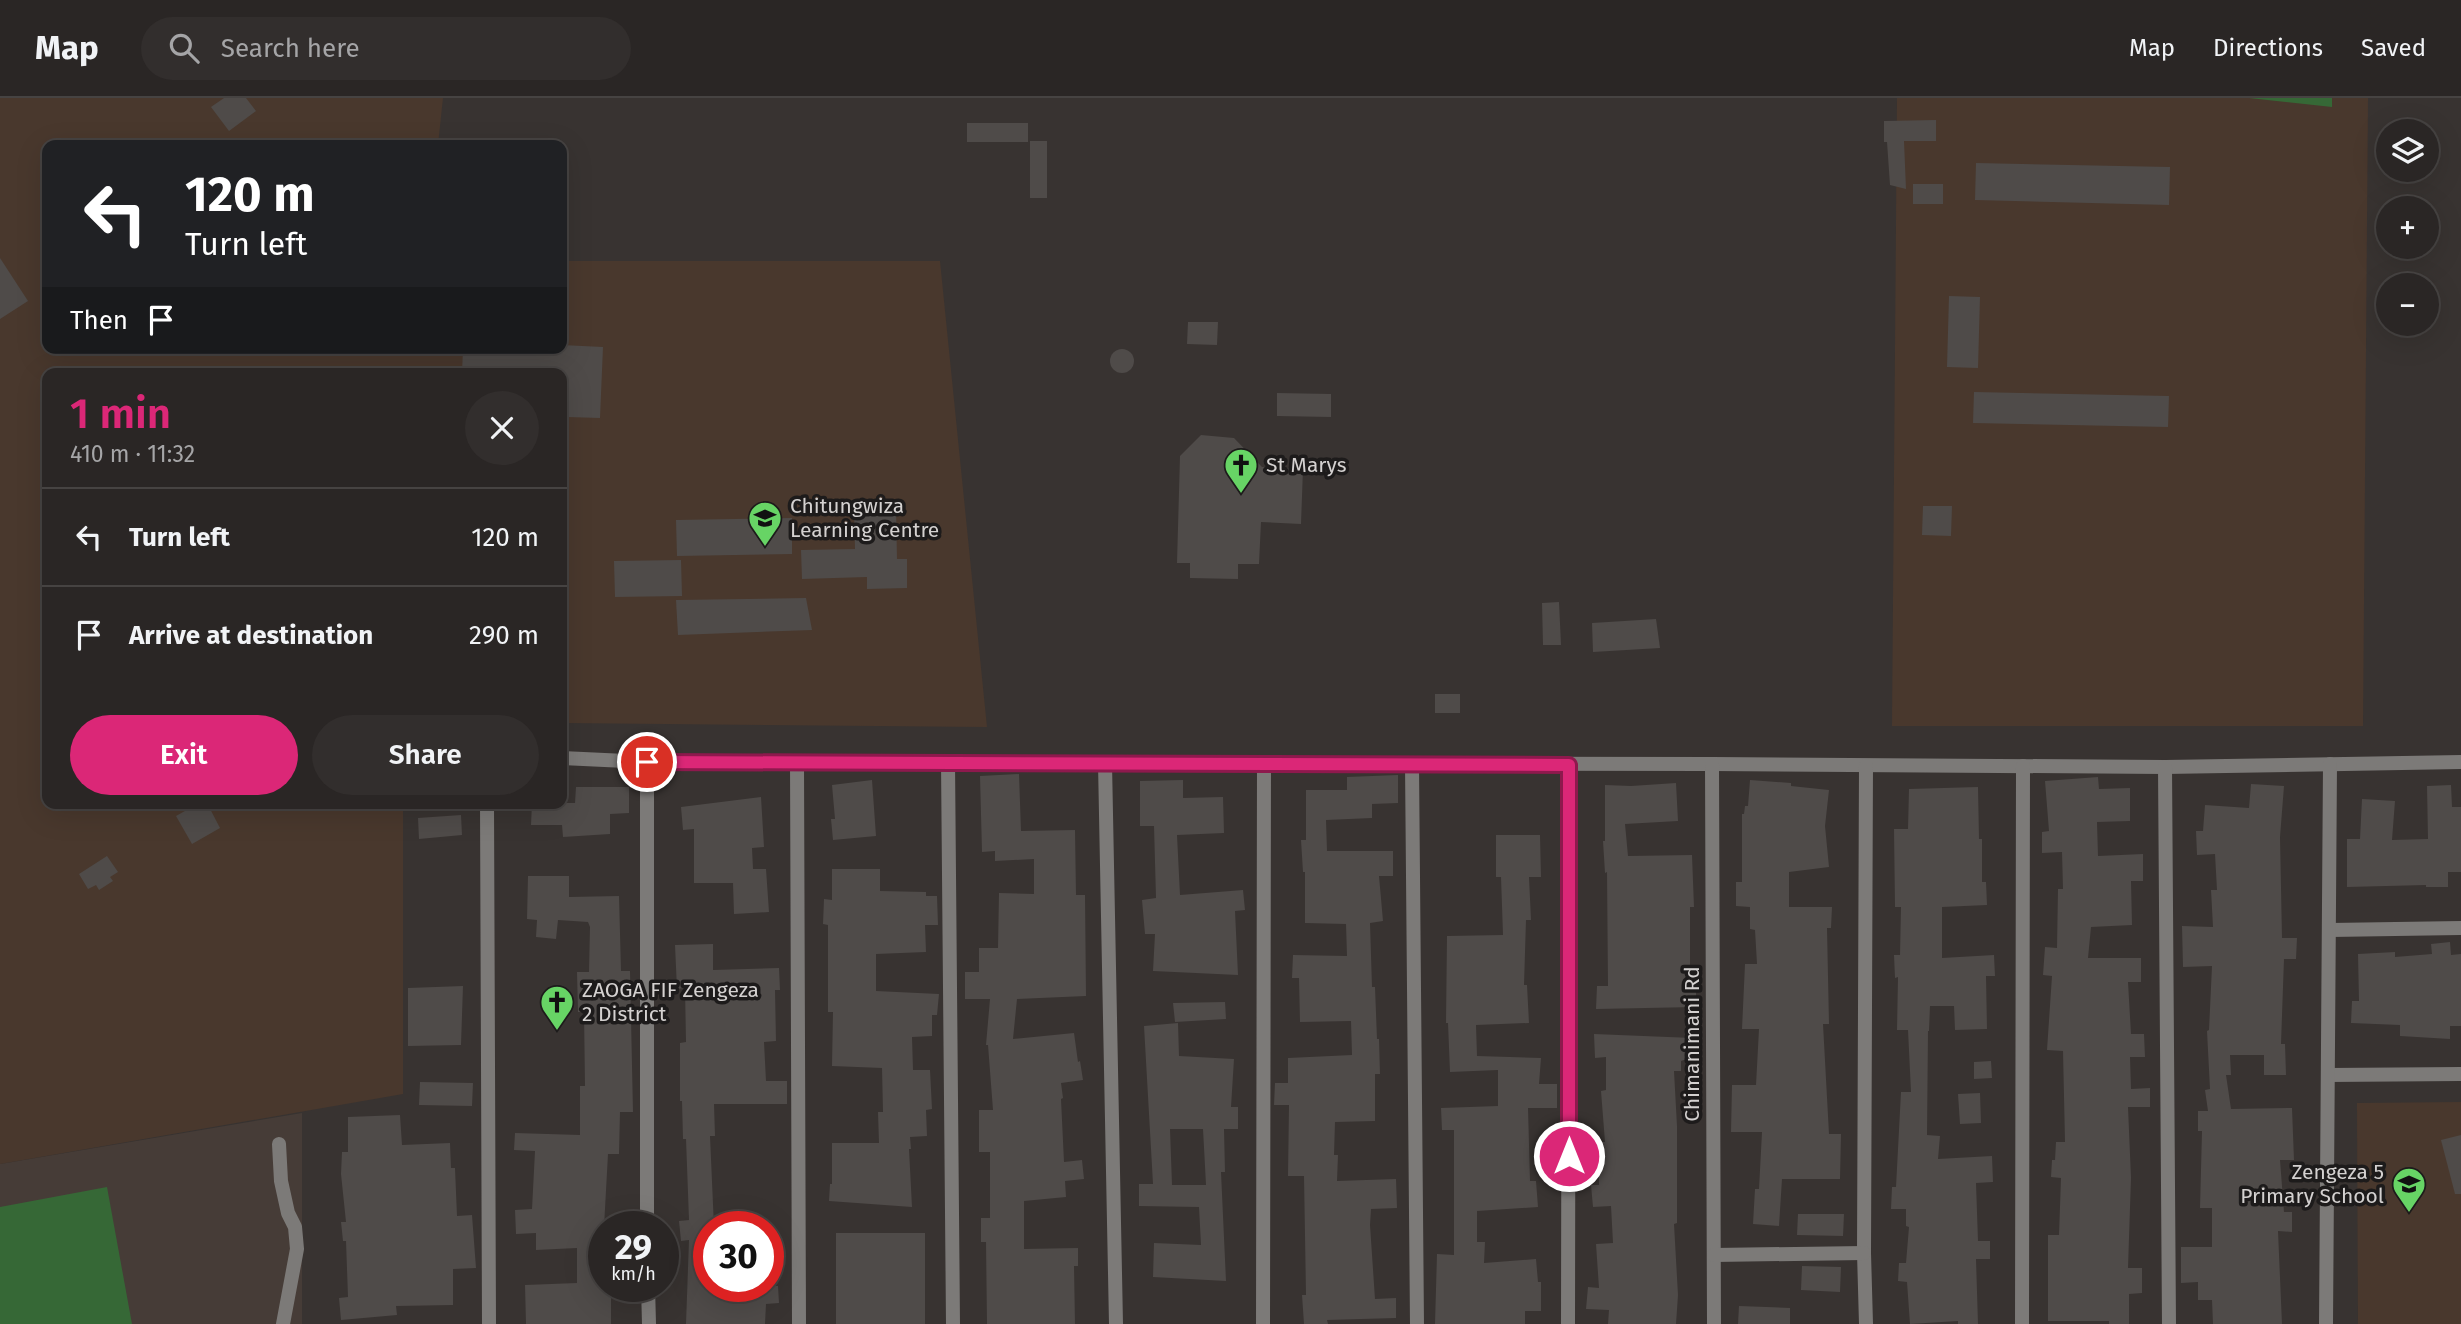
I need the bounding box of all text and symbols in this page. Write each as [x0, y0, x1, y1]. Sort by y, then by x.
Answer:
search box [141, 17, 631, 80]
text: Map [35, 28, 99, 68]
icon: search [165, 29, 203, 67]
text: Search here [221, 33, 360, 64]
text: Map [2129, 34, 2175, 62]
text: Directions [2213, 34, 2323, 62]
text: Saved [2361, 34, 2426, 62]
map controls [2376, 119, 2439, 336]
button: layers [2376, 119, 2439, 182]
text: 120 m [185, 165, 315, 224]
icon: left [70, 168, 161, 259]
button: + [2376, 196, 2439, 259]
text: Turn left [185, 225, 307, 263]
button: − [2376, 273, 2439, 336]
icon: arrive [142, 301, 180, 339]
text: Then [70, 305, 128, 336]
text: 1 min [70, 389, 171, 439]
button: close [465, 391, 539, 465]
text: 410 m · 11:32 [70, 440, 195, 468]
church icon: St Marys [1222, 446, 1260, 495]
place label: St Marys [1266, 452, 1347, 478]
place label: Chitungwiza Learning Centre [790, 493, 939, 543]
school or university icon: Chitungwiza Learning Centre [746, 499, 784, 548]
icon: left [70, 518, 108, 556]
text: Turn left [129, 522, 230, 553]
text: 120 m [471, 522, 539, 553]
icon: arrive [70, 616, 108, 654]
text: Arrive at destination [129, 620, 373, 651]
text: 290 m [469, 620, 539, 651]
button: Exit [70, 715, 298, 795]
button: Share [312, 715, 539, 795]
pin [617, 732, 677, 792]
icon: arrive [628, 743, 666, 781]
street label: Chimanimani Rd [1679, 966, 1705, 1122]
place label: ZAOGA FIF Zengeza 2 District [582, 977, 759, 1027]
church icon: ZAOGA FIF Zengeza 2 District [538, 983, 576, 1032]
position arrow [1532, 1119, 1606, 1193]
place label: Zengeza 5 Primary School [2240, 1159, 2384, 1209]
school or university icon: Zengeza 5 Primary School [2390, 1165, 2428, 1214]
speed limit sign: 30 [693, 1211, 784, 1302]
text: 29 [615, 1226, 652, 1268]
text: km/h [611, 1263, 656, 1285]

